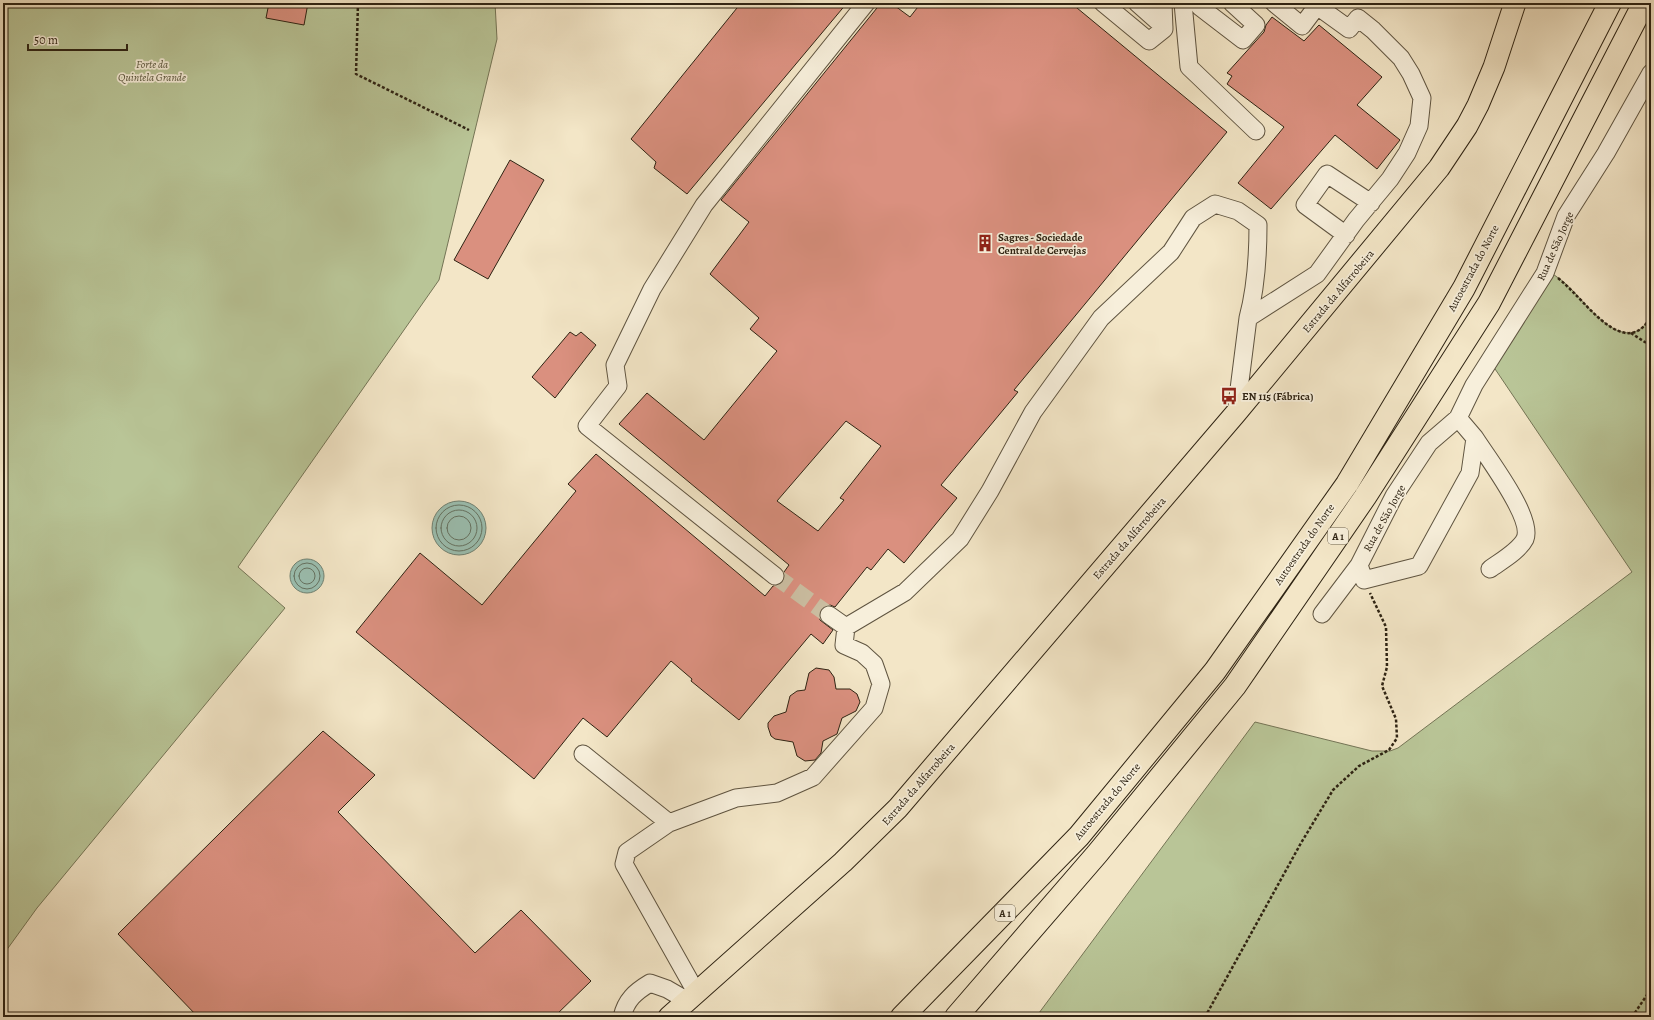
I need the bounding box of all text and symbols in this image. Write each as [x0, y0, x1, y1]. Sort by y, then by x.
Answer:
scale bar [28, 26, 127, 52]
text: 50 m [34, 32, 58, 48]
park label: Forte da Quintela Grande [118, 57, 186, 85]
street label: Rua de São Jorge [1533, 209, 1577, 283]
street label: Autoestrada do Norte [1444, 222, 1503, 315]
place label: Sagres - Sociedade Central de Cervejas [998, 230, 1087, 258]
building icon: Sagres - Sociedade Central de Cervejas [975, 233, 995, 253]
street label: Estrada da Alfarrobeira [1299, 246, 1378, 336]
bus stop icon: EN 115 (Fábrica) [1219, 386, 1239, 406]
place label: EN 115 (Fábrica) [1242, 389, 1313, 404]
street label: Rua de São Jorge [1360, 482, 1409, 554]
street label: Estrada da Alfarrobeira [1089, 493, 1170, 583]
street label: Autoestrada do Norte [1270, 501, 1338, 589]
road number: A 1 [1328, 528, 1348, 544]
street label: Estrada da Alfarrobeira [878, 739, 959, 829]
street label: Autoestrada do Norte [1070, 760, 1144, 844]
road number: A 1 [995, 905, 1015, 921]

